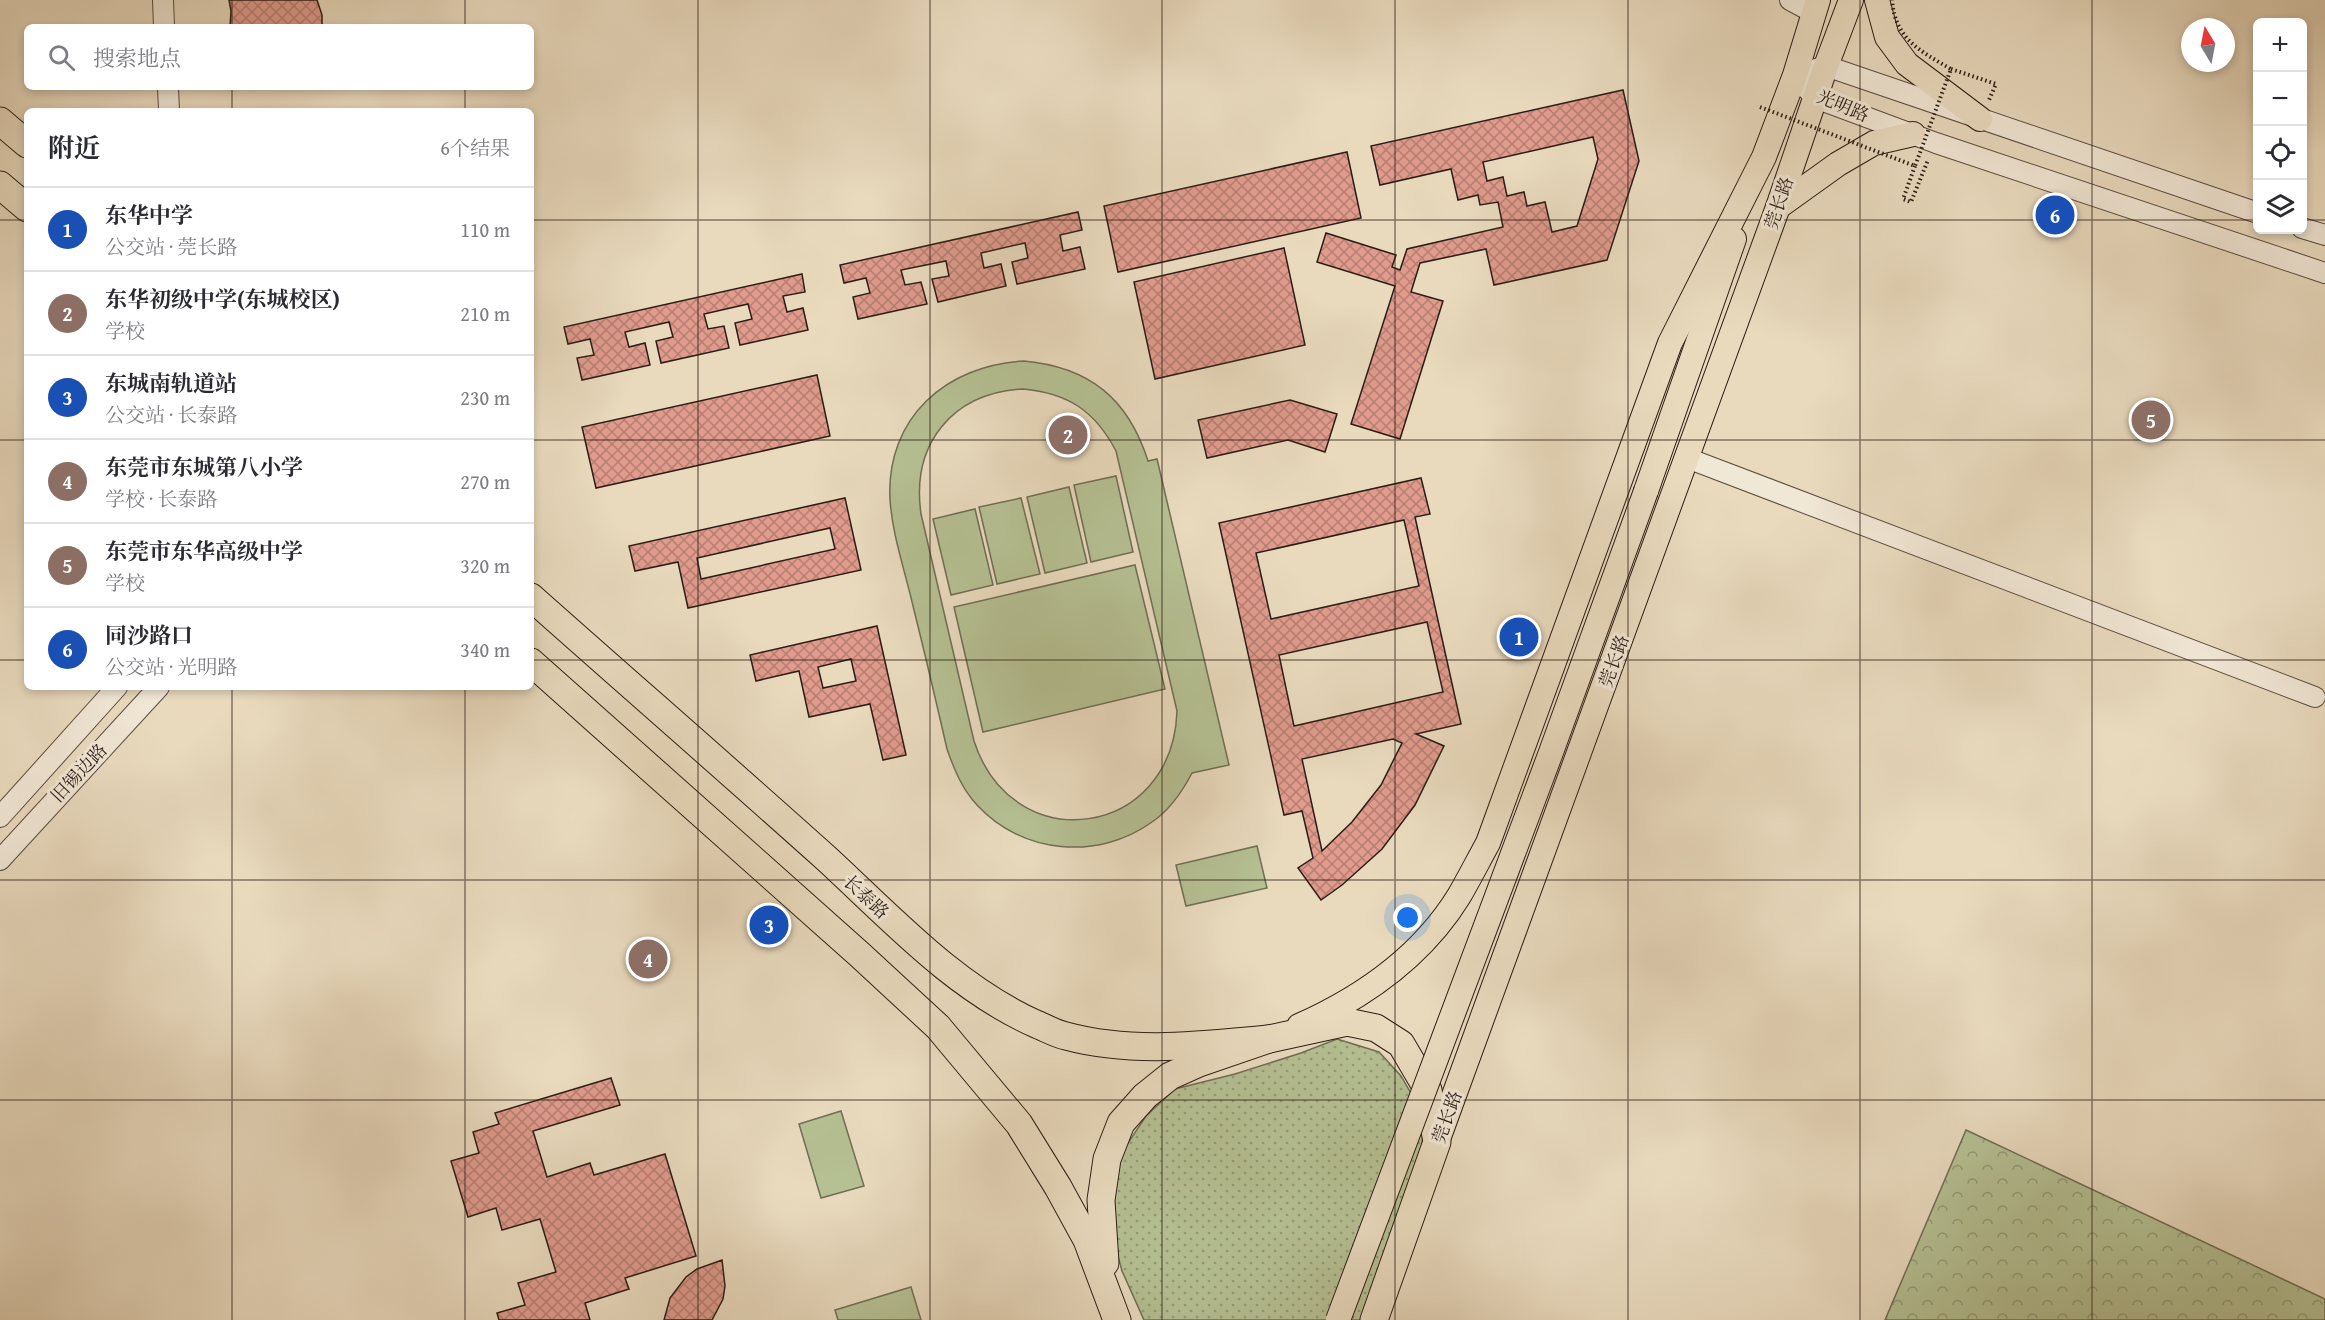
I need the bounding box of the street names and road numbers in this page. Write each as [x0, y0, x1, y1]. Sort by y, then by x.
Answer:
street label: 光明路 [1813, 83, 1873, 129]
street label: 莞长路 [1757, 173, 1800, 233]
street label: 莞长路 [1592, 631, 1635, 691]
street label: 旧锡边路 [44, 737, 113, 808]
street label: 长泰路 [837, 868, 895, 925]
street label: 莞长路 [1425, 1087, 1468, 1147]

